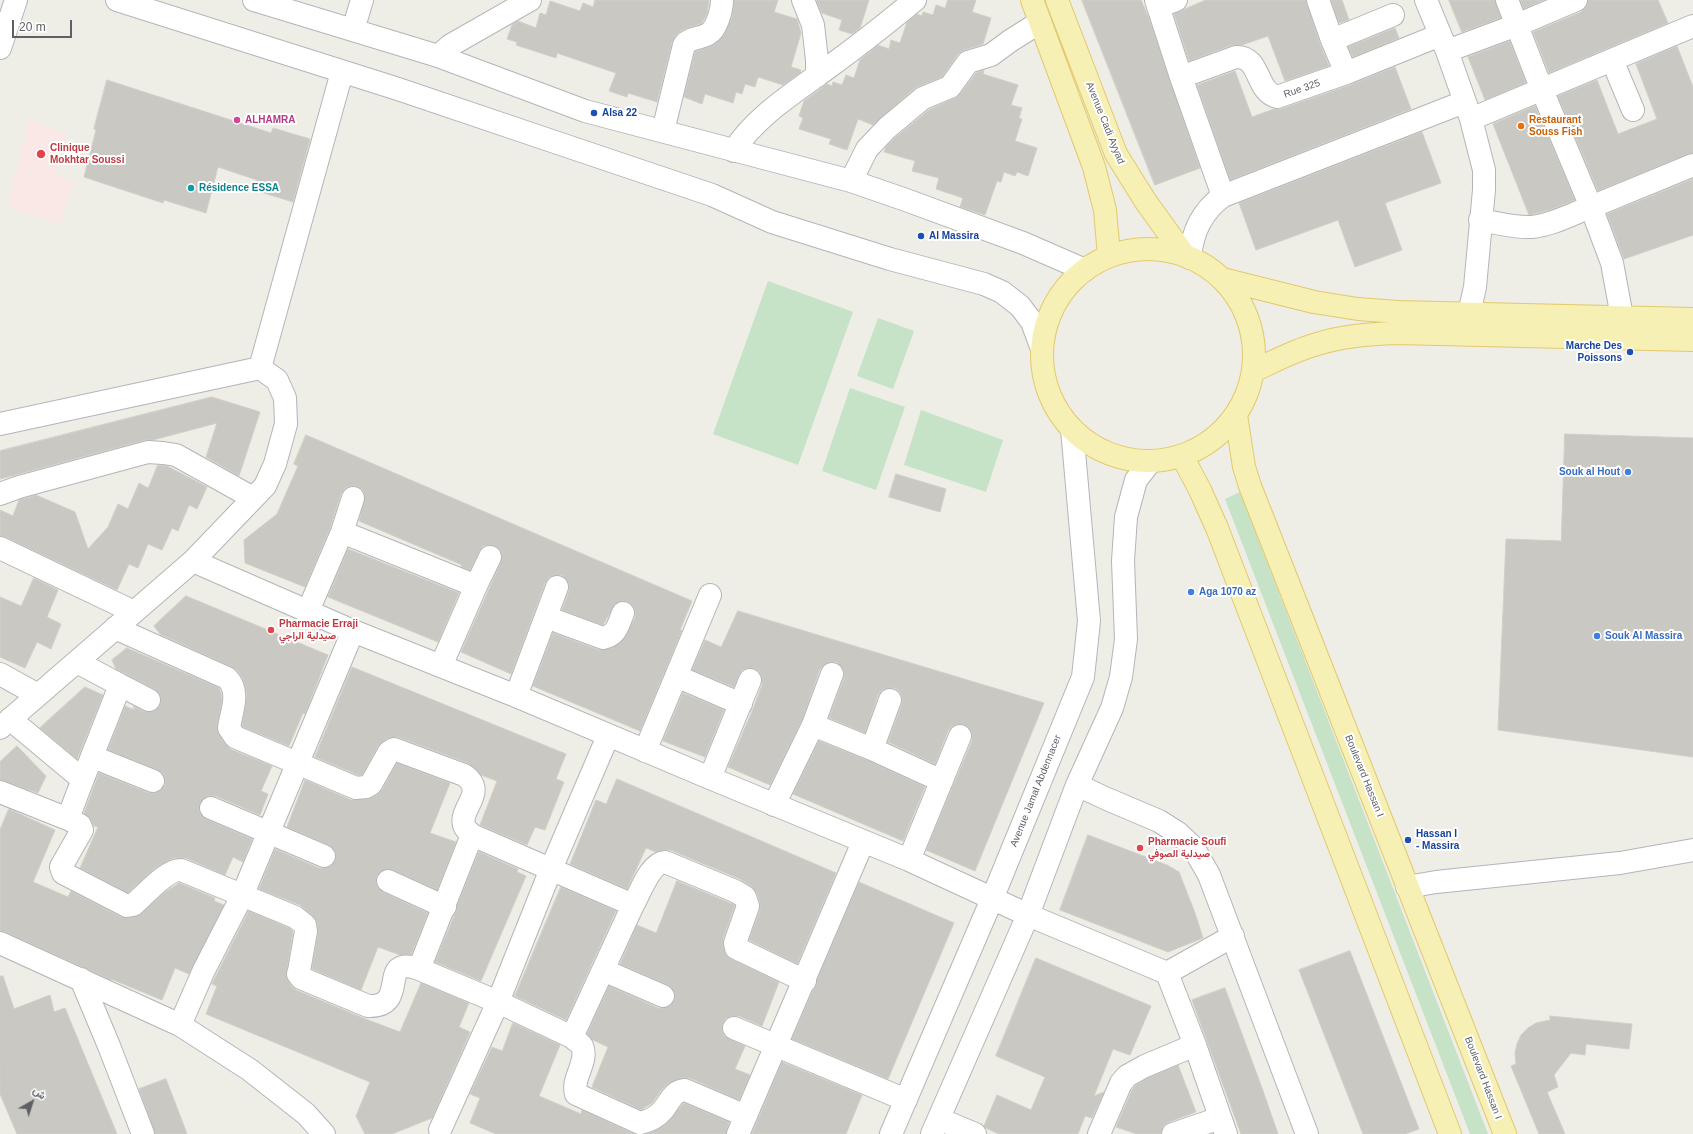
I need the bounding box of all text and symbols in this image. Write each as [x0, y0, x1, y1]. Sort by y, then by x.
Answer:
scale bar [14, 12, 74, 38]
text: 20 m [19, 20, 46, 34]
street label: Rue 325 [1282, 77, 1322, 101]
street label: Avenue Cadi Ayyad [1083, 80, 1127, 166]
place label: Alsa 22 [602, 107, 637, 119]
marker: Alsa 22 [589, 108, 599, 118]
place label: ALHAMRA [245, 114, 296, 126]
place label: Restaurant Souss Fish [1529, 114, 1582, 138]
marker: ALHAMRA [232, 115, 242, 125]
marker: Restaurant Souss Fish [1516, 121, 1526, 131]
place label: Clinique Mokhtar Soussi [50, 142, 124, 166]
marker: Clinique Mokhtar Soussi [35, 148, 47, 160]
place label: Résidence ESSA [199, 182, 279, 194]
marker: Résidence ESSA [186, 183, 196, 193]
place label: Al Massira [929, 230, 979, 242]
marker: Al Massira [916, 231, 926, 241]
place label: Marche Des Poissons [1566, 340, 1622, 364]
marker: Marche Des Poissons [1625, 347, 1635, 357]
place label: Souk al Hout [1559, 466, 1620, 478]
marker: Souk al Hout [1623, 467, 1633, 477]
place label: Aga 1070 az [1199, 586, 1256, 598]
marker: Aga 1070 az [1186, 587, 1196, 597]
place label: Pharmacie Erraji صيدلية الراجي [279, 618, 358, 642]
marker: Pharmacie Erraji صيدلية الراجي [266, 625, 276, 635]
place label: Souk Al Massira [1605, 630, 1682, 642]
marker: Souk Al Massira [1592, 631, 1602, 641]
street label: Avenue Jamal Abdennacer [1008, 733, 1064, 849]
street label: Boulevard Hassan I [1342, 733, 1386, 819]
place label: Hassan I - Massira [1416, 828, 1459, 852]
marker: Hassan I - Massira [1403, 835, 1413, 845]
place label: Pharmacie Soufi صيدلية الصوفي [1148, 836, 1226, 860]
marker: Pharmacie Soufi صيدلية الصوفي [1135, 843, 1145, 853]
street label: Boulevard Hassan I [1462, 1035, 1504, 1121]
north arrow [12, 1082, 52, 1122]
text: ش [31, 1084, 48, 1101]

